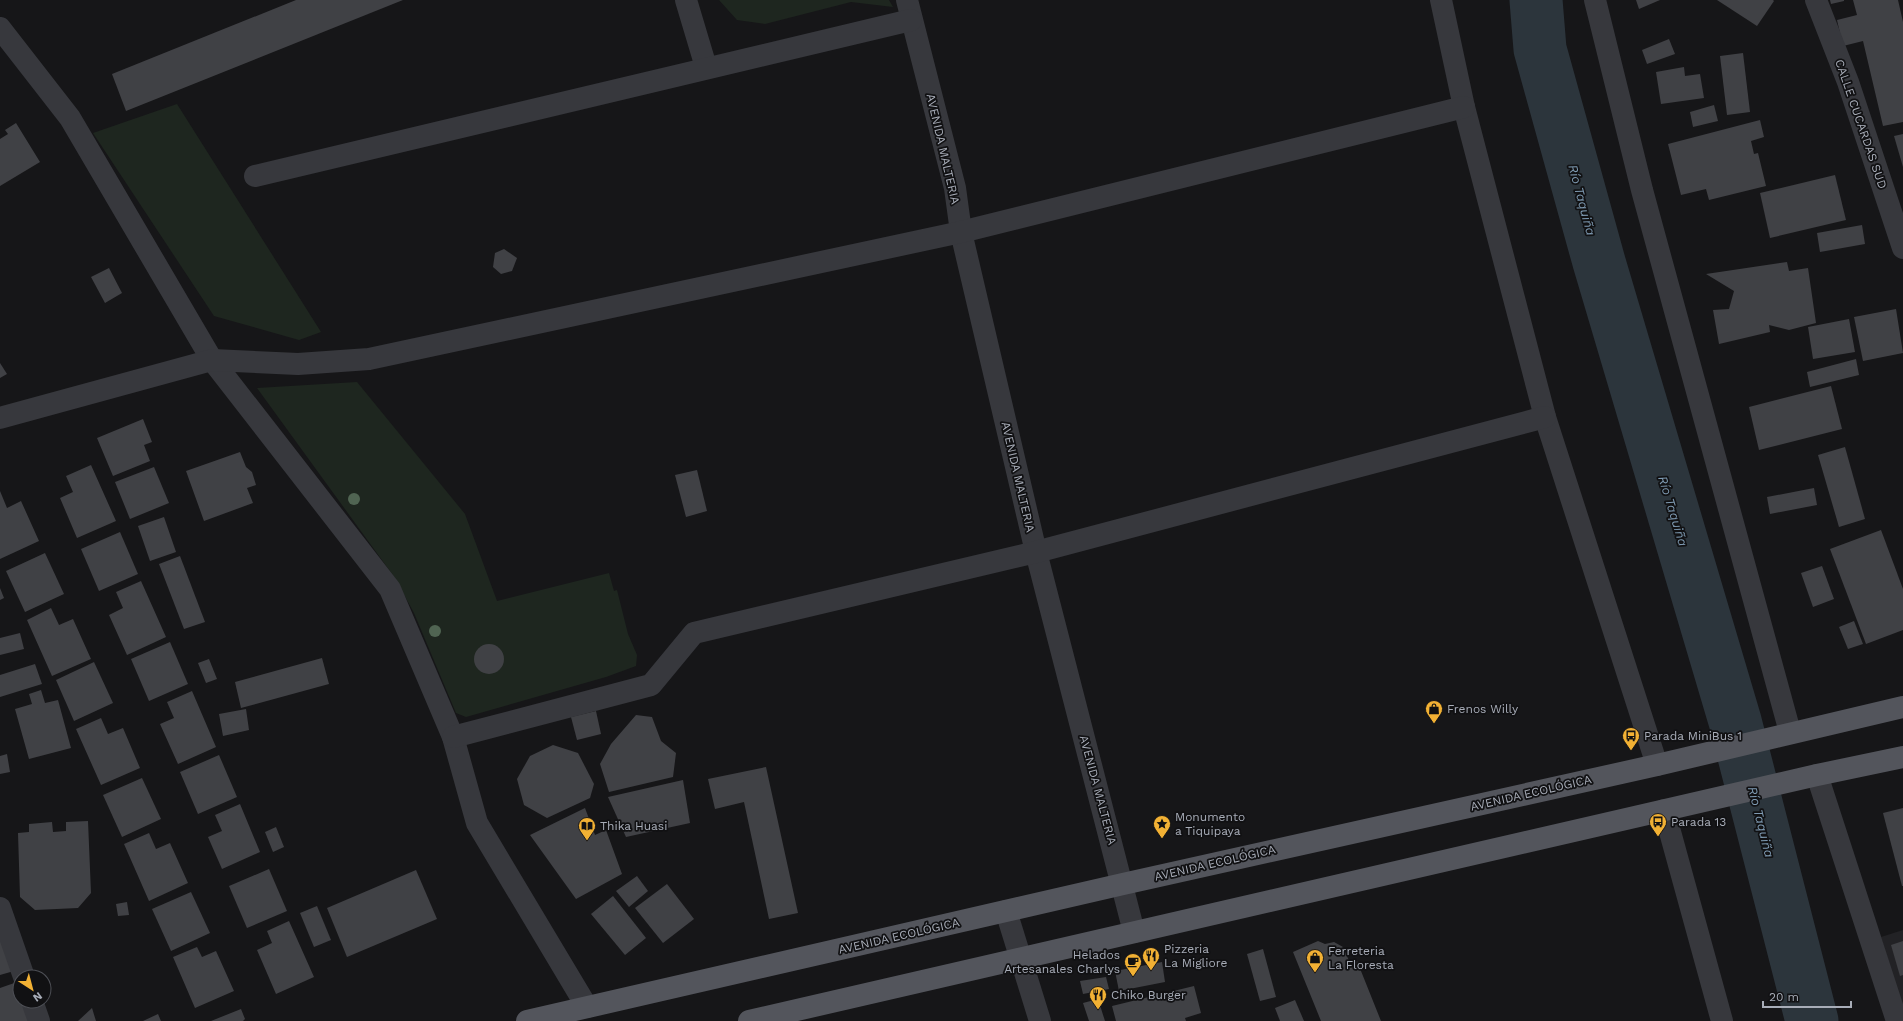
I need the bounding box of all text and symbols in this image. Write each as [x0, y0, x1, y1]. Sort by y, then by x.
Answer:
street label: CALLE CUCARDAS SUD [1832, 57, 1890, 191]
street label: AVENIDA MALTERIA [923, 92, 963, 206]
water label: Río Taquiña [1565, 163, 1599, 237]
street label: AVENIDA MALTERIA [998, 420, 1038, 534]
water label: Río Taquiña [1655, 474, 1691, 548]
shop icon: Frenos Willy [1424, 699, 1444, 724]
place label: Frenos Willy [1447, 702, 1519, 716]
bus stop icon: Parada MiniBus 1 [1621, 726, 1641, 751]
place label: Parada MiniBus 1 [1644, 729, 1742, 743]
street label: AVENIDA MALTERIA [1077, 734, 1119, 846]
street label: AVENIDA ECOLÓGICA [1469, 772, 1593, 814]
water label: Río Taquiña [1745, 785, 1777, 859]
place label: Monumento a Tiquipaya [1175, 810, 1245, 838]
bus stop icon: Parada 13 [1648, 812, 1668, 837]
place icon: Monumento a Tiquipaya [1152, 814, 1172, 839]
place label: Parada 13 [1671, 815, 1726, 829]
library icon: Thika Huasi [577, 816, 597, 841]
place label: Thika Huasi [600, 819, 667, 833]
street label: AVENIDA ECOLÓGICA [1153, 842, 1277, 884]
street label: AVENIDA ECOLÓGICA [837, 915, 961, 957]
place label: Pizzeria La Migliore [1164, 942, 1227, 970]
place label: Ferreteria La Floresta [1328, 944, 1394, 972]
restaurant icon: Pizzeria La Migliore [1141, 946, 1161, 971]
place label: Helados Artesanales Charlys [1004, 948, 1120, 976]
shop icon: Ferreteria La Floresta [1305, 948, 1325, 973]
cafe icon: Helados Artesanales Charlys [1123, 952, 1143, 977]
north arrow [12, 969, 52, 1009]
scale bar [1763, 983, 1851, 1009]
restaurant icon: Chiko Burger [1088, 985, 1108, 1010]
place label: Chiko Burger [1111, 988, 1186, 1002]
text: N [30, 989, 45, 1004]
text: 20 m [1769, 990, 1799, 1004]

